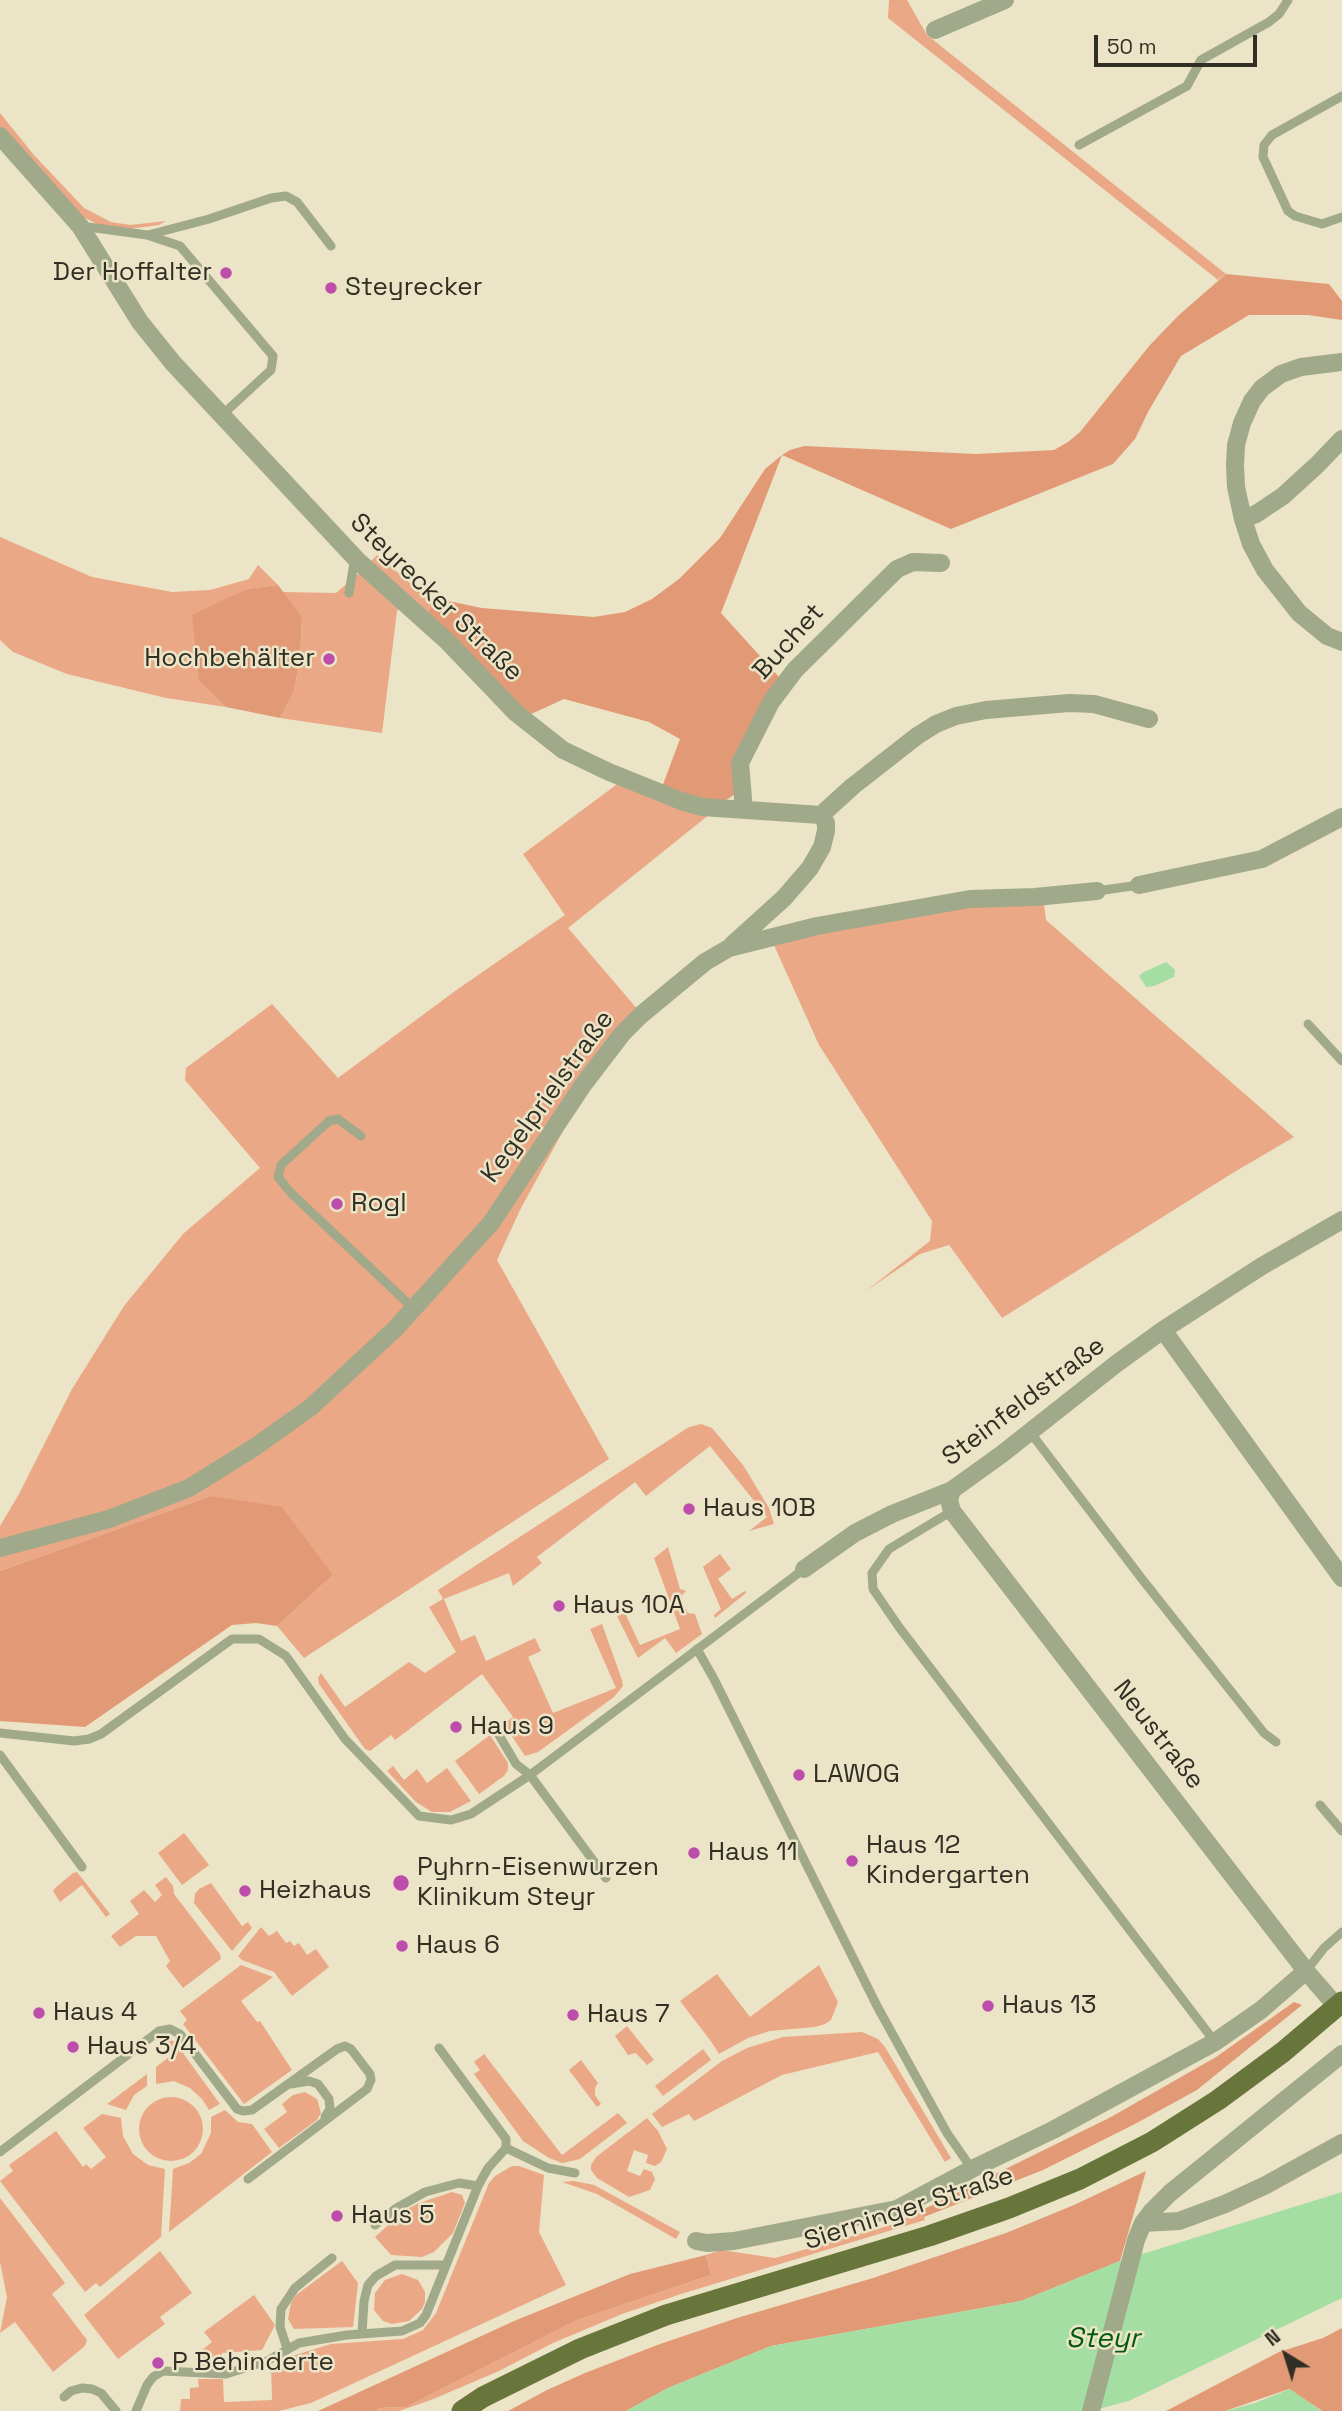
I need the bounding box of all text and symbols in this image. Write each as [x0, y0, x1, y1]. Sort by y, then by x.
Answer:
scale bar [1097, 21, 1260, 65]
text: 50 m [1107, 33, 1157, 60]
place label: Der Hoffalter [53, 257, 212, 289]
marker: Der Hoffalter [218, 265, 234, 281]
place label: Steyrecker [345, 272, 483, 304]
marker: Steyrecker [323, 280, 339, 296]
street label: Steyrecker Straße [343, 508, 529, 688]
street label: Buchet [747, 598, 831, 686]
place label: Hochbehälter [144, 643, 315, 675]
marker: Hochbehälter [321, 651, 337, 667]
street label: Kegelprielstraße [475, 1005, 621, 1189]
place label: Rogl [351, 1188, 407, 1220]
marker: Rogl [329, 1196, 345, 1212]
street label: Steinfeldstraße [937, 1331, 1111, 1473]
place label: Haus 10B [703, 1493, 816, 1525]
marker: Haus 10B [681, 1501, 697, 1517]
place label: Haus 10A [573, 1590, 685, 1622]
marker: Haus 10A [551, 1598, 567, 1614]
street label: Neustraße [1106, 1674, 1210, 1796]
place label: Haus 9 [470, 1711, 554, 1743]
marker: Haus 9 [448, 1719, 464, 1735]
place label: LAWOG [813, 1759, 900, 1791]
marker: LAWOG [791, 1767, 807, 1783]
place label: Haus 12 Kindergarten [866, 1830, 1030, 1892]
place label: Haus 11 [708, 1837, 798, 1869]
marker: Haus 11 [686, 1845, 702, 1861]
place label: Pyhrn-Eisenwurzen Klinikum Steyr [417, 1852, 659, 1913]
marker: Haus 12 Kindergarten [844, 1853, 860, 1869]
marker: Pyhrn-Eisenwurzen Klinikum Steyr [391, 1873, 411, 1893]
place label: Heizhaus [259, 1875, 372, 1907]
marker: Heizhaus [237, 1883, 253, 1899]
place label: Haus 6 [416, 1930, 500, 1962]
marker: Haus 6 [394, 1938, 410, 1954]
place label: Haus 13 [1002, 1990, 1097, 2022]
place label: Haus 4 [53, 1997, 137, 2029]
marker: Haus 13 [980, 1998, 996, 2014]
place label: Haus 7 [587, 1999, 670, 2031]
marker: Haus 4 [31, 2005, 47, 2021]
marker: Haus 7 [565, 2007, 581, 2023]
place label: Haus 3/4 [87, 2031, 197, 2063]
marker: Haus 3/4 [65, 2039, 81, 2055]
street label: Sierninger Straße [800, 2160, 1018, 2258]
place label: Haus 5 [351, 2200, 435, 2232]
marker: Haus 5 [329, 2208, 345, 2224]
north arrow [1251, 2320, 1321, 2390]
water label: Steyr [1066, 2322, 1140, 2356]
text: N [1260, 2324, 1285, 2352]
place label: P Behinderte [172, 2347, 334, 2379]
marker: P Behinderte [150, 2355, 166, 2371]

